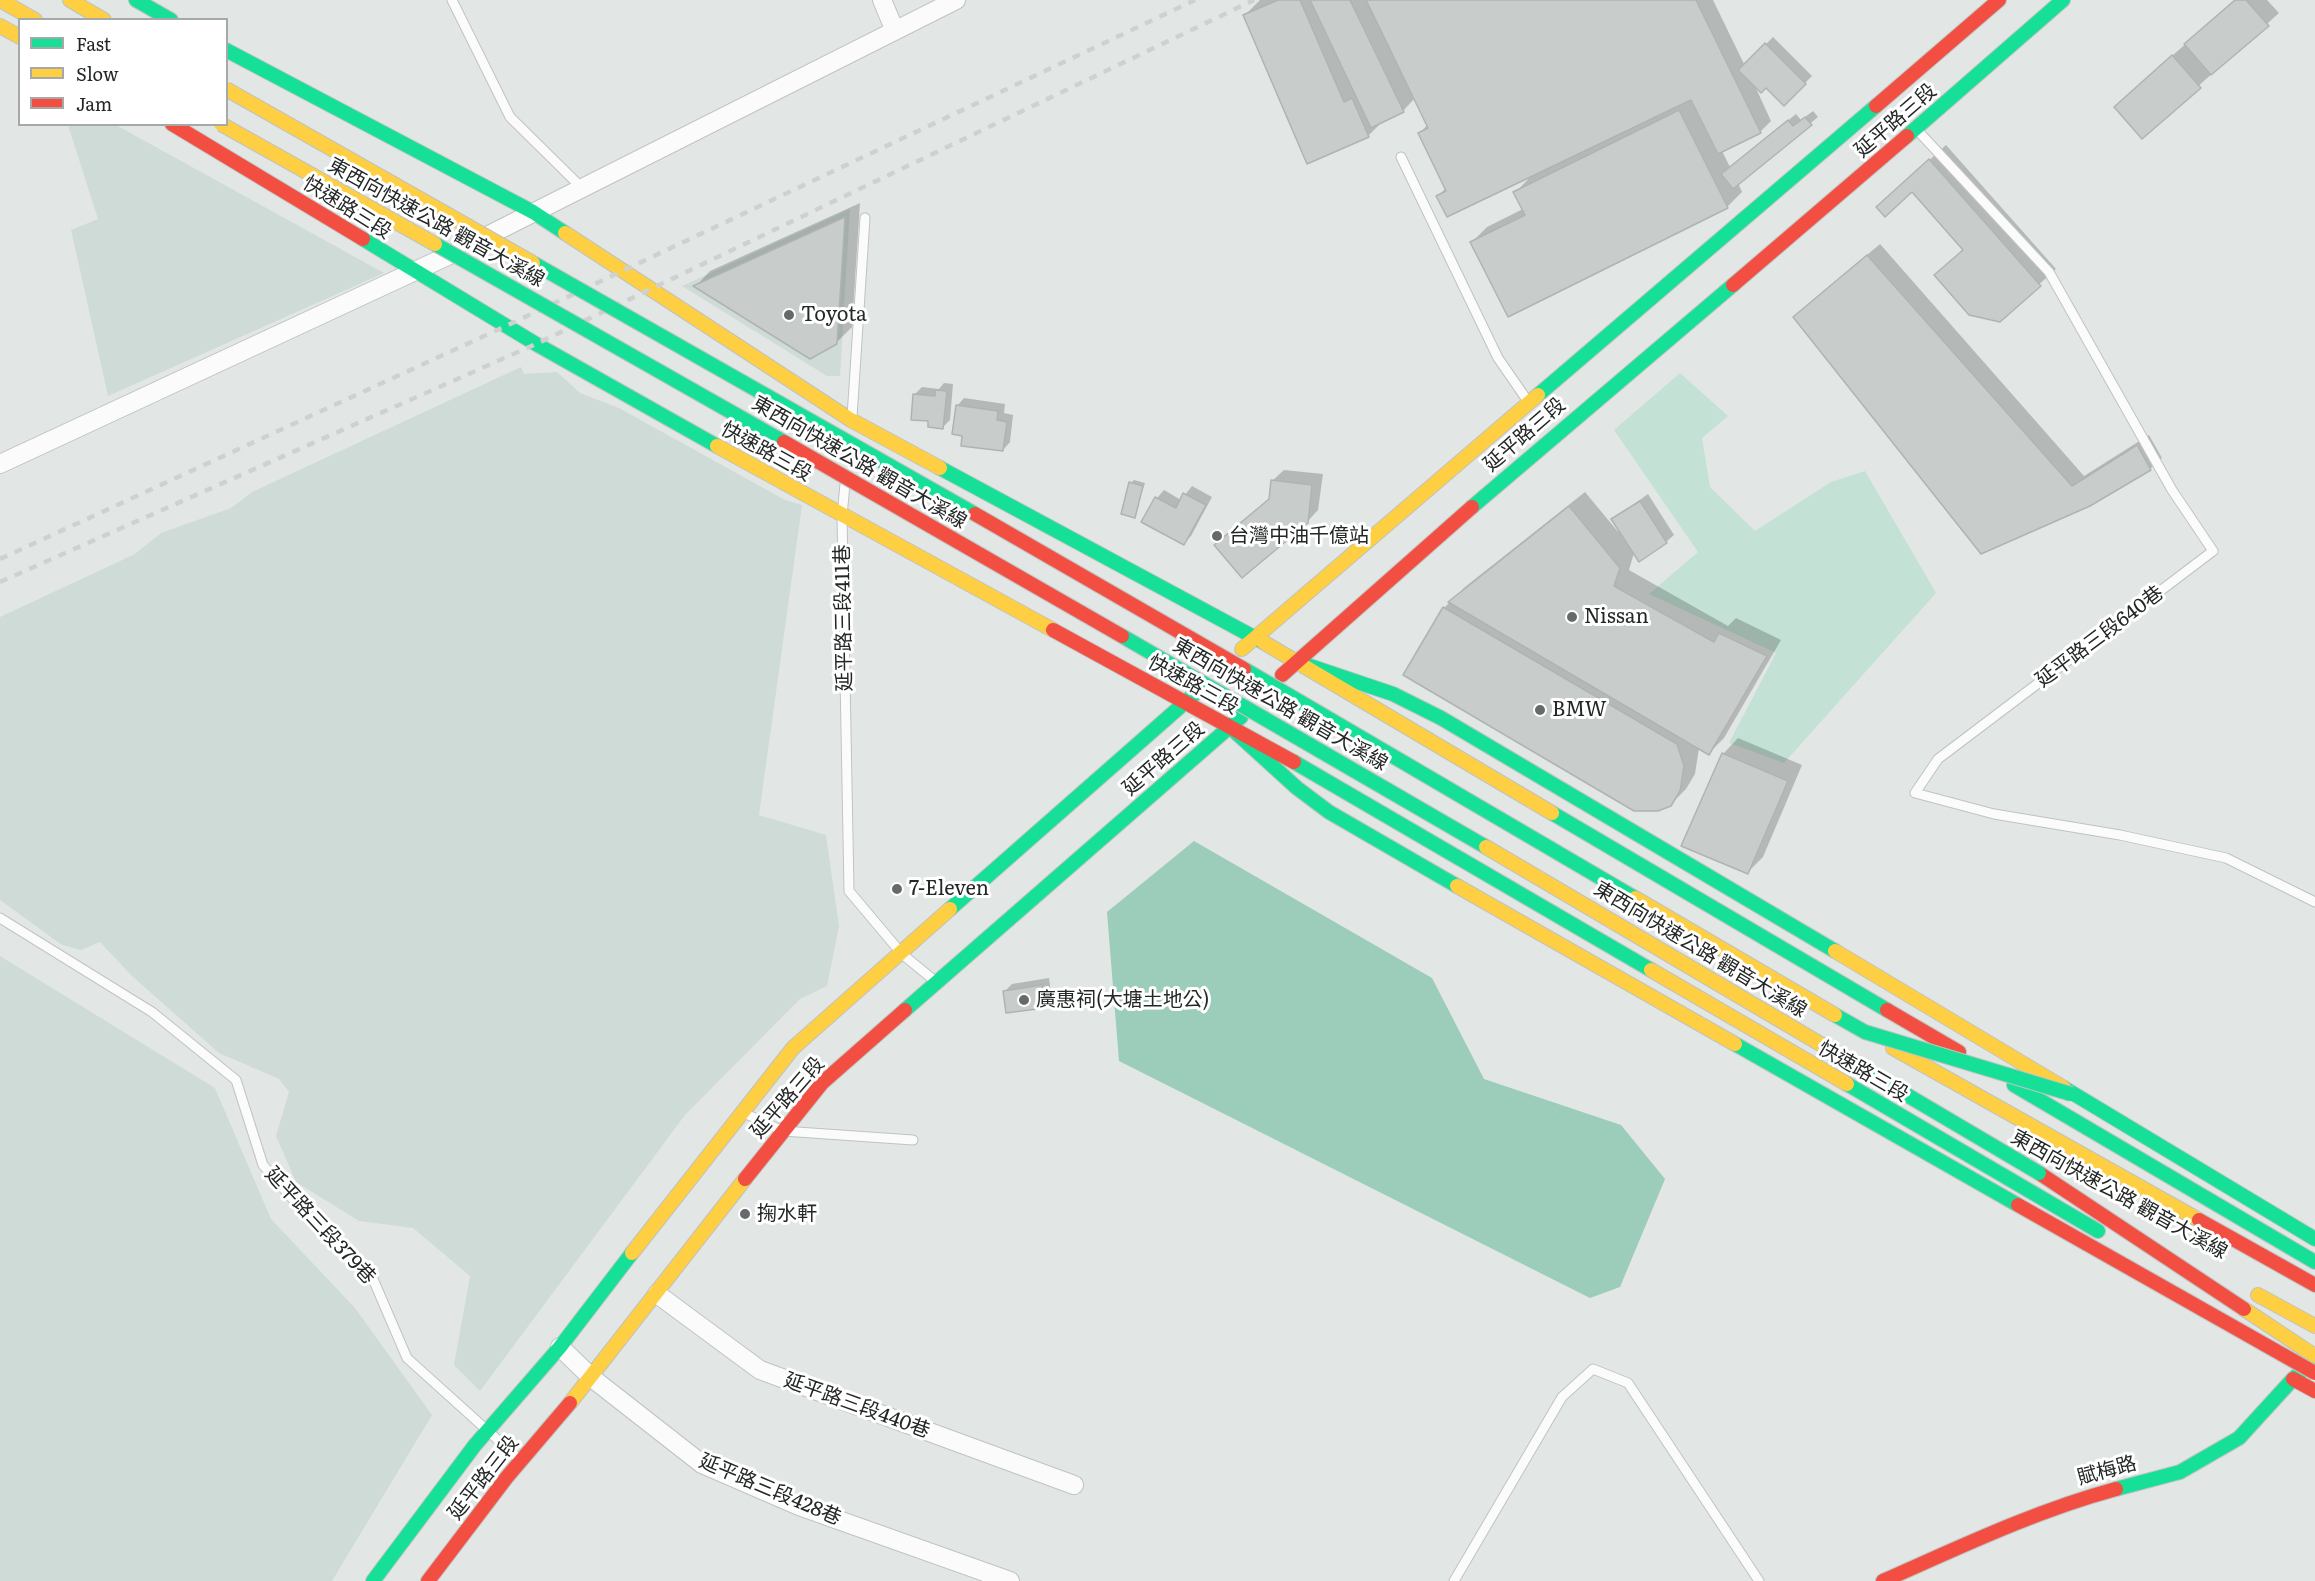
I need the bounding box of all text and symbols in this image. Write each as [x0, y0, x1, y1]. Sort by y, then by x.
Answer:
legend [18, 18, 228, 126]
text: Fast [76, 30, 111, 57]
text: Slow [76, 60, 118, 87]
street label: 延平路三段 [1850, 79, 1942, 163]
text: Jam [76, 90, 112, 117]
street label: 東西向快速公路 觀音大溪線 [323, 153, 549, 293]
street label: 快速路三段 [298, 171, 396, 245]
place label: Toyota [801, 303, 867, 327]
marker: Toyota [782, 308, 796, 322]
street label: 東西向快速公路 觀音大溪線 [747, 392, 971, 534]
street label: 延平路三段 [1479, 393, 1571, 477]
street label: 快速路三段 [716, 417, 816, 487]
place label: 台灣中油千億站 [1229, 524, 1369, 548]
marker: 台灣中油千億站 [1210, 529, 1224, 543]
street label: 延平路三段411巷 [831, 544, 857, 692]
street label: 延平路三段640巷 [2032, 581, 2168, 693]
place label: Nissan [1584, 605, 1649, 629]
marker: Nissan [1565, 610, 1579, 624]
street label: 東西向快速公路 觀音大溪線 [1168, 634, 1392, 776]
street label: 快速路三段 [1143, 650, 1243, 720]
place label: BMW [1552, 698, 1607, 722]
marker: BMW [1533, 703, 1547, 717]
street label: 延平路三段 [1118, 717, 1210, 801]
place label: 7-Eleven [909, 877, 989, 901]
street label: 東西向快速公路 觀音大溪線 [1589, 877, 1811, 1023]
marker: 7-Eleven [890, 882, 904, 896]
place label: 廣惠祠(大塘土地公) [1036, 988, 1209, 1012]
marker: 廣惠祠(大塘土地公) [1017, 993, 1031, 1007]
street label: 快速路三段 [1814, 1037, 1912, 1107]
street label: 延平路三段 [746, 1052, 830, 1144]
street label: 東西向快速公路 觀音大溪線 [2006, 1125, 2232, 1265]
street label: 延平路三段379巷 [260, 1163, 380, 1289]
place label: 掬水軒 [757, 1202, 817, 1226]
marker: 掬水軒 [738, 1207, 752, 1221]
street label: 延平路三段440巷 [781, 1368, 933, 1444]
street label: 延平路三段 [444, 1431, 524, 1525]
street label: 延平路三段428巷 [695, 1449, 845, 1531]
street label: 賦梅路 [2075, 1452, 2139, 1490]

